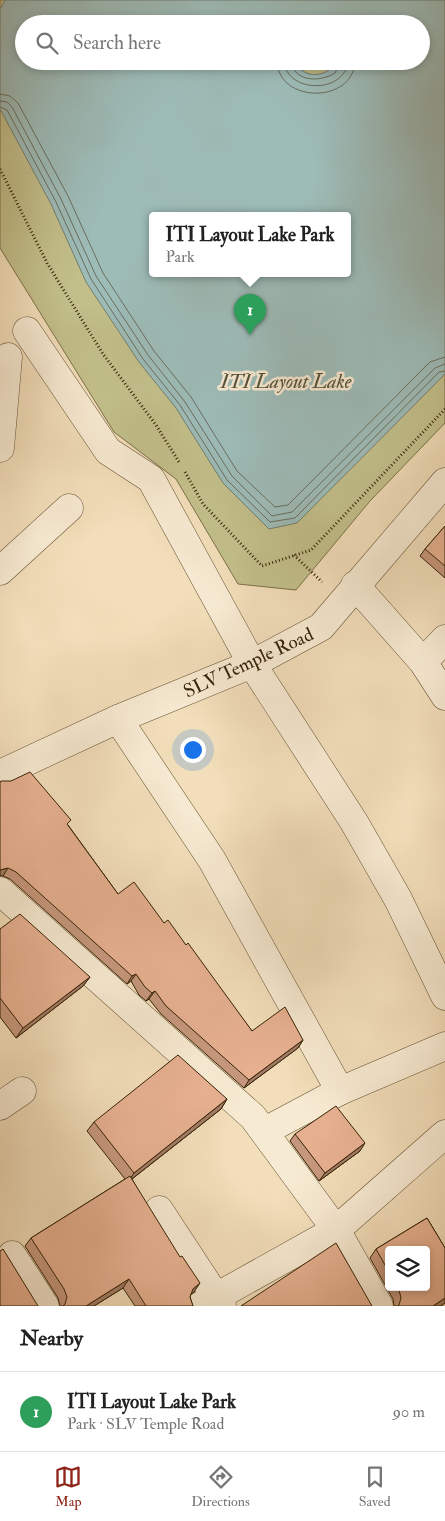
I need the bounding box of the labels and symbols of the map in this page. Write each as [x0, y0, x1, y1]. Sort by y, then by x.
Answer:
pin: 1 [234, 294, 266, 335]
water label: ITI Layout Lake [220, 369, 352, 394]
street label: SLV Temple Road [180, 622, 318, 704]
your location [180, 737, 206, 763]

